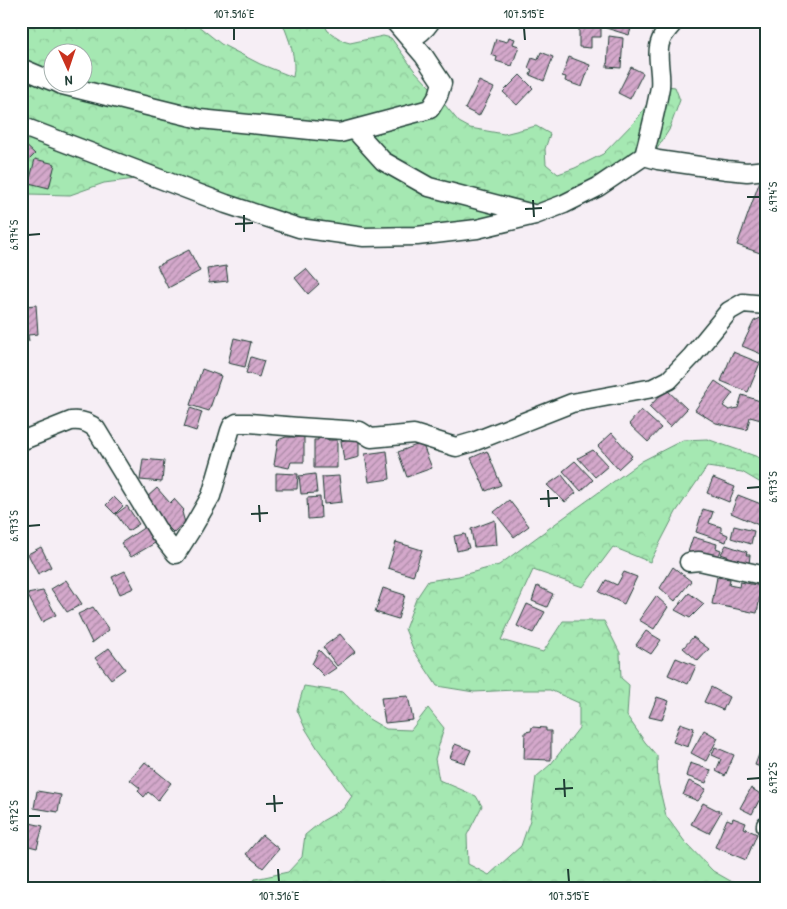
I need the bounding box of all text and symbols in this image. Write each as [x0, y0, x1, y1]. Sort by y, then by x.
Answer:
text: 107.516°E [214, 5, 255, 22]
text: 107.515°E [504, 5, 545, 22]
north arrow [42, 42, 92, 92]
text: N [64, 72, 73, 91]
text: 6.974°S [764, 181, 781, 212]
text: 6.974°S [5, 219, 22, 250]
text: 6.973°S [764, 471, 781, 503]
text: 6.973°S [5, 510, 22, 542]
text: 6.972°S [764, 762, 781, 794]
text: 6.972°S [5, 800, 22, 832]
text: 107.516°E [259, 887, 300, 904]
text: 107.515°E [549, 887, 590, 904]

